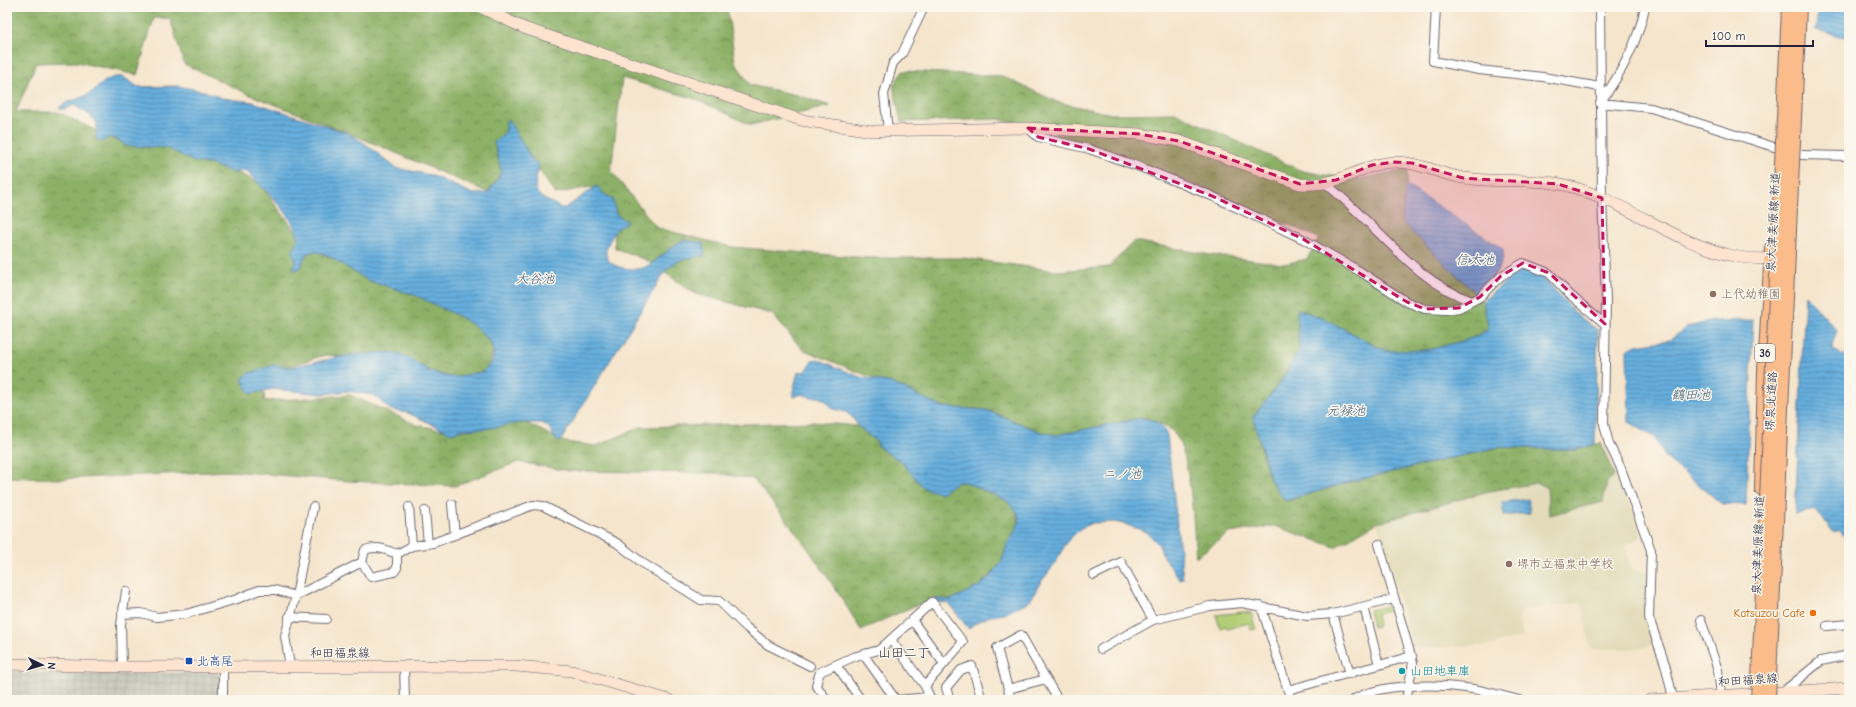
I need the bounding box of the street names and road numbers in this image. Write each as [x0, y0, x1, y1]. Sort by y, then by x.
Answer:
street label: 泉大津美原線 新道 [1763, 172, 1783, 272]
road number: 36 [1755, 344, 1775, 362]
street label: 堺泉北道路 [1762, 371, 1780, 431]
street label: 泉大津美原線 新道 [1749, 495, 1767, 595]
street label: 和田福泉線 [310, 646, 370, 660]
street label: 和田福泉線 [1718, 671, 1778, 689]

